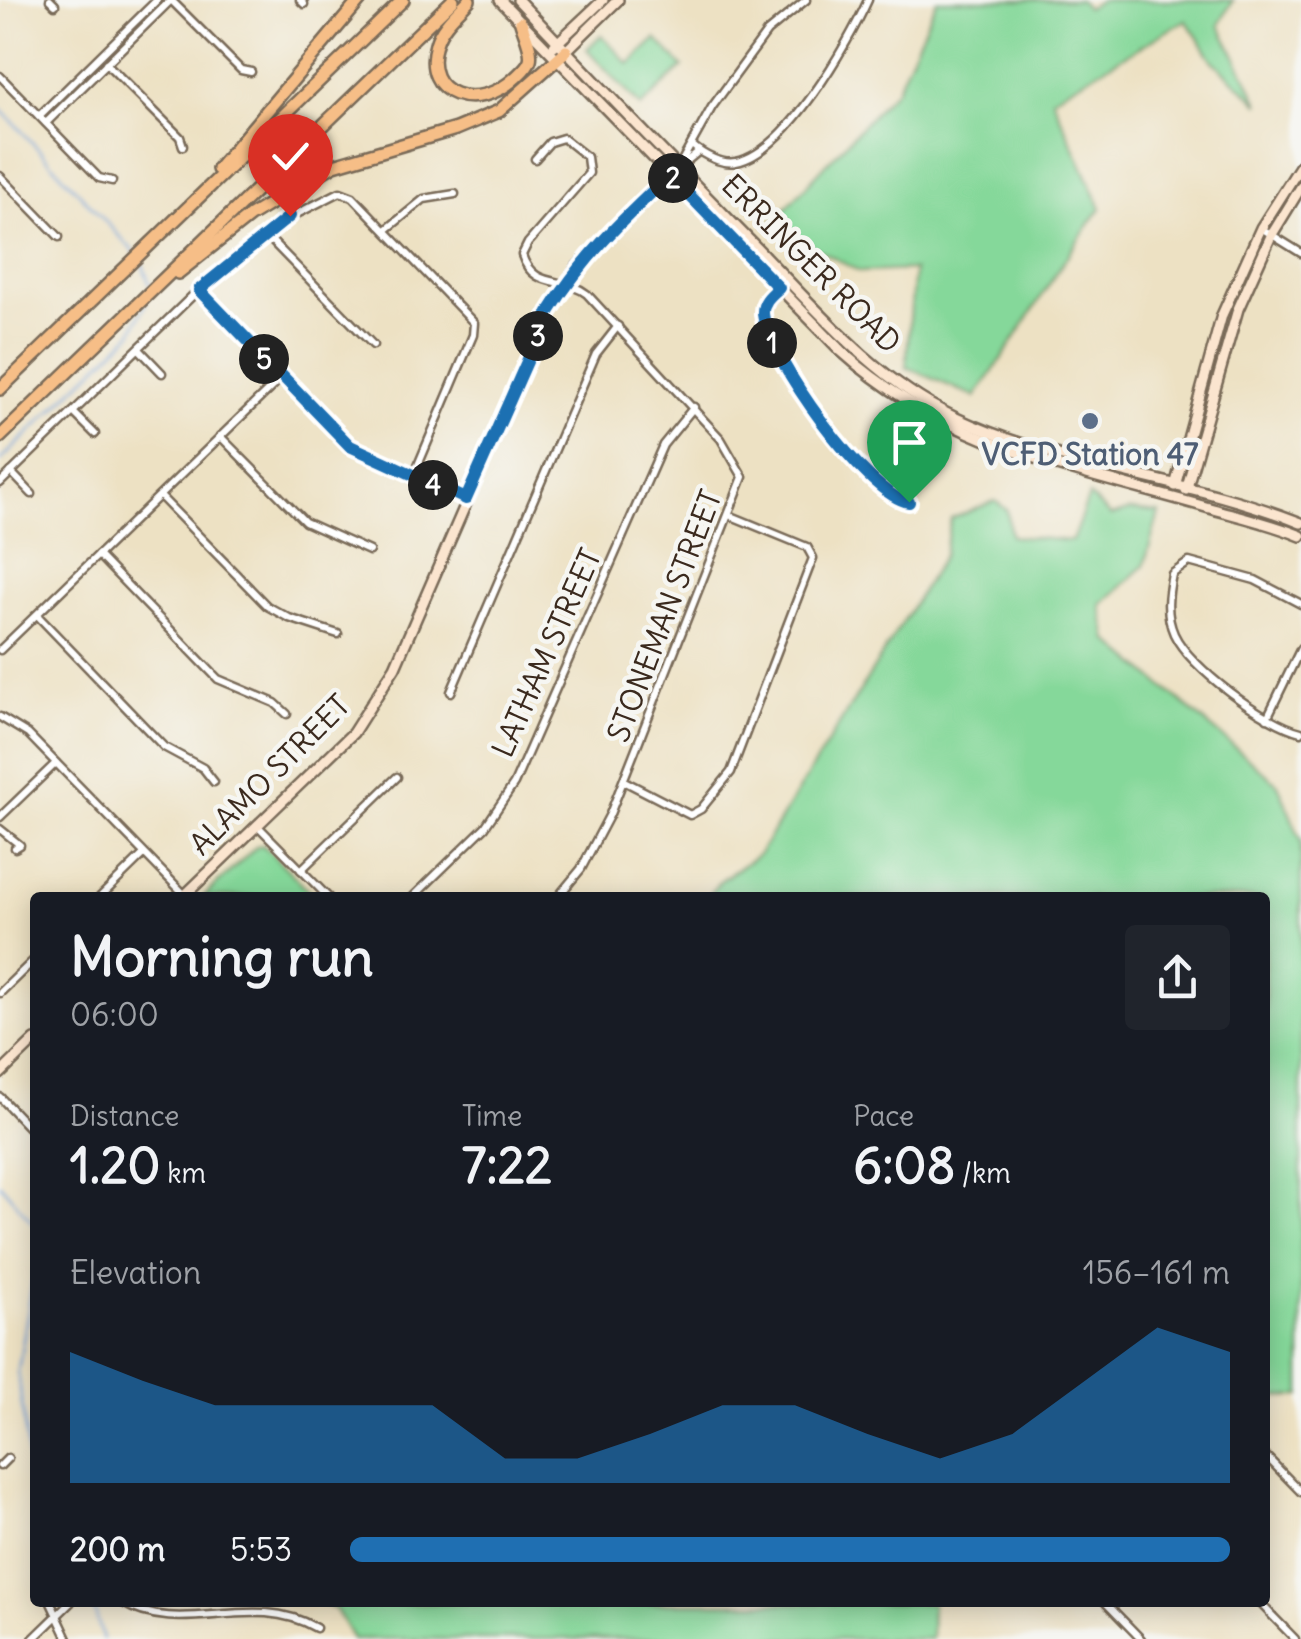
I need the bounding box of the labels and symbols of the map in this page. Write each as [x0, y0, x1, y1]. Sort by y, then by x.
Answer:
pin [248, 114, 333, 217]
pin: 2 [648, 153, 698, 203]
street label: ERRINGER ROAD [714, 166, 909, 361]
pin: 3 [513, 311, 563, 361]
pin: 1 [747, 318, 797, 368]
pin: 5 [239, 334, 289, 384]
pin [867, 400, 952, 503]
marker: VCFD Station 47 [1079, 410, 1101, 432]
place label: VCFD Station 47 [982, 435, 1199, 473]
pin: 4 [408, 460, 458, 510]
street label: STONEMAN STREET [599, 484, 730, 747]
street label: LATHAM STREET [483, 542, 609, 763]
street label: ALAMO STREET [181, 686, 358, 863]

